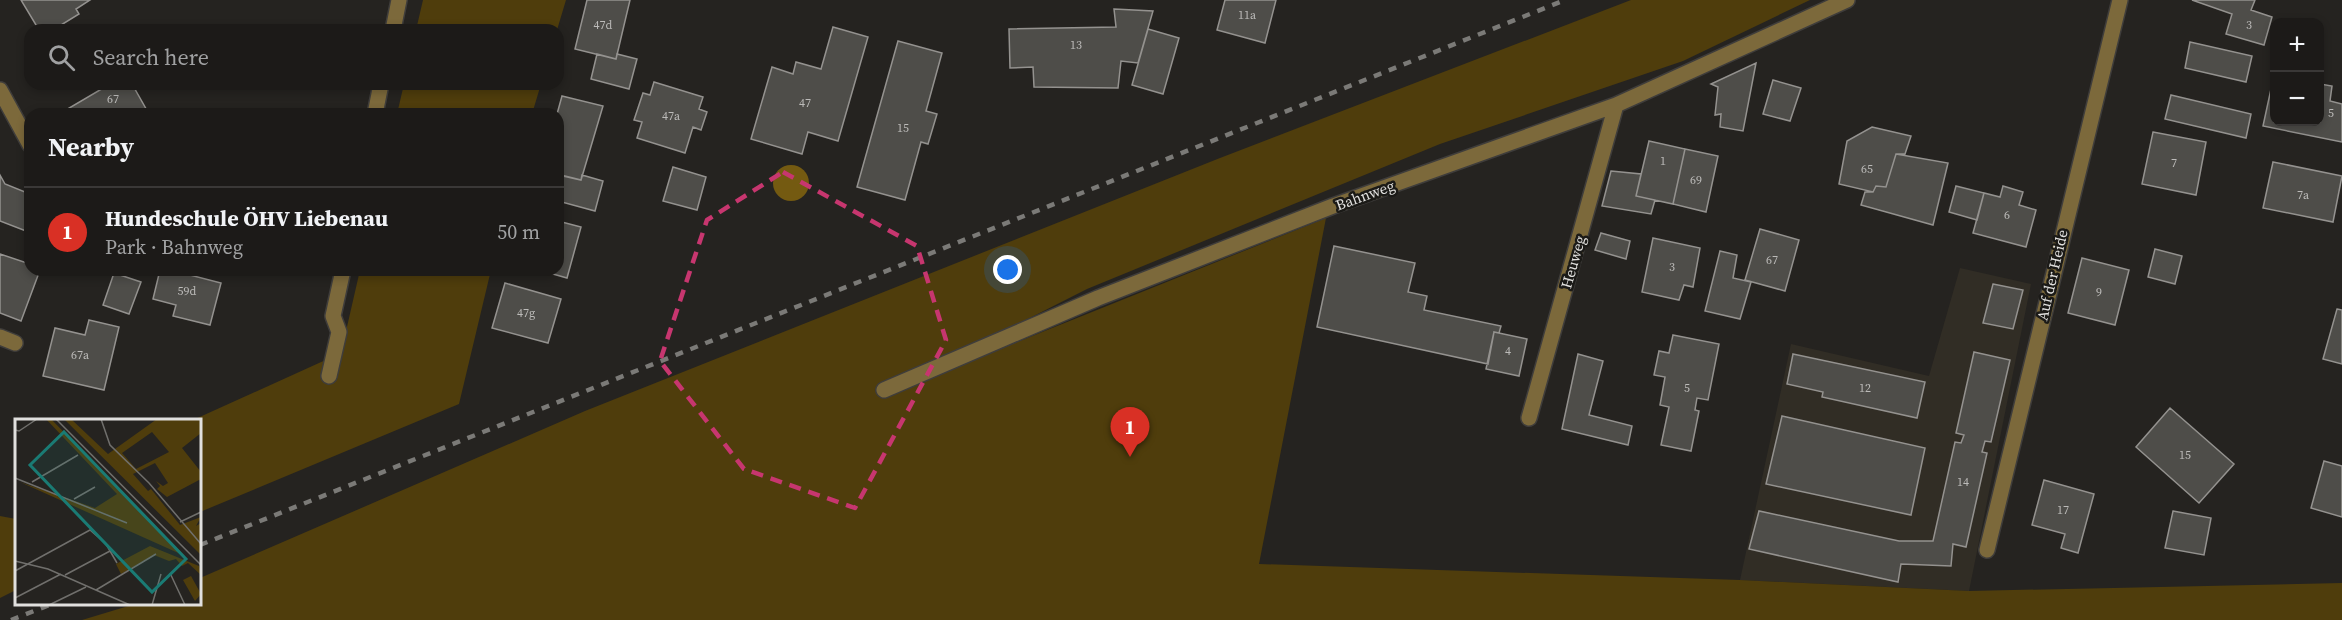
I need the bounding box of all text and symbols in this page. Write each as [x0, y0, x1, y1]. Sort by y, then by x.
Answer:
house number: 11a [1238, 7, 1257, 23]
house number: 47d [594, 17, 613, 33]
house number: 3 [2246, 17, 2252, 33]
map controls [2270, 18, 2324, 126]
button: + [2270, 18, 2324, 72]
search box [24, 24, 564, 90]
house number: 13 [1070, 37, 1082, 53]
icon: search [45, 41, 78, 74]
text: Search here [93, 42, 209, 72]
button: − [2270, 72, 2324, 126]
house number: 67 [107, 91, 119, 107]
house number: 47 [799, 95, 811, 111]
house number: 5 [2328, 105, 2334, 121]
house number: 47a [662, 108, 681, 124]
house number: 15 [897, 120, 909, 136]
text: Nearby [48, 129, 134, 165]
house number: 1 [1660, 153, 1666, 169]
house number: 7 [2171, 155, 2177, 171]
house number: 65 [1861, 161, 1873, 177]
house number: 69 [1690, 172, 1702, 188]
street label: Bahnweg [1333, 175, 1398, 215]
house number: 7a [2297, 187, 2310, 203]
text: Hundeschule ÖHV Liebenau [105, 203, 388, 233]
house number: 6 [2004, 207, 2010, 223]
text: 1 [62, 218, 73, 246]
text: 50 m [497, 218, 540, 246]
street label: Auf der Heide [2031, 227, 2073, 323]
text: Park · Bahnweg [105, 233, 243, 261]
street label: Heuweg [1555, 233, 1591, 291]
house number: 67 [1766, 252, 1778, 268]
your location [993, 255, 1022, 284]
house number: 3 [1669, 259, 1675, 275]
house number: 59d [178, 283, 197, 299]
house number: 9 [2096, 284, 2102, 300]
house number: 47g [517, 305, 535, 321]
house number: 4 [1505, 343, 1511, 359]
house number: 67a [71, 347, 90, 363]
house number: 5 [1684, 380, 1690, 396]
house number: 12 [1859, 380, 1871, 396]
pin: 1 [1110, 408, 1150, 457]
inset map [15, 419, 201, 605]
house number: 15 [2179, 447, 2191, 463]
house number: 14 [1957, 474, 1969, 490]
house number: 17 [2057, 502, 2069, 518]

